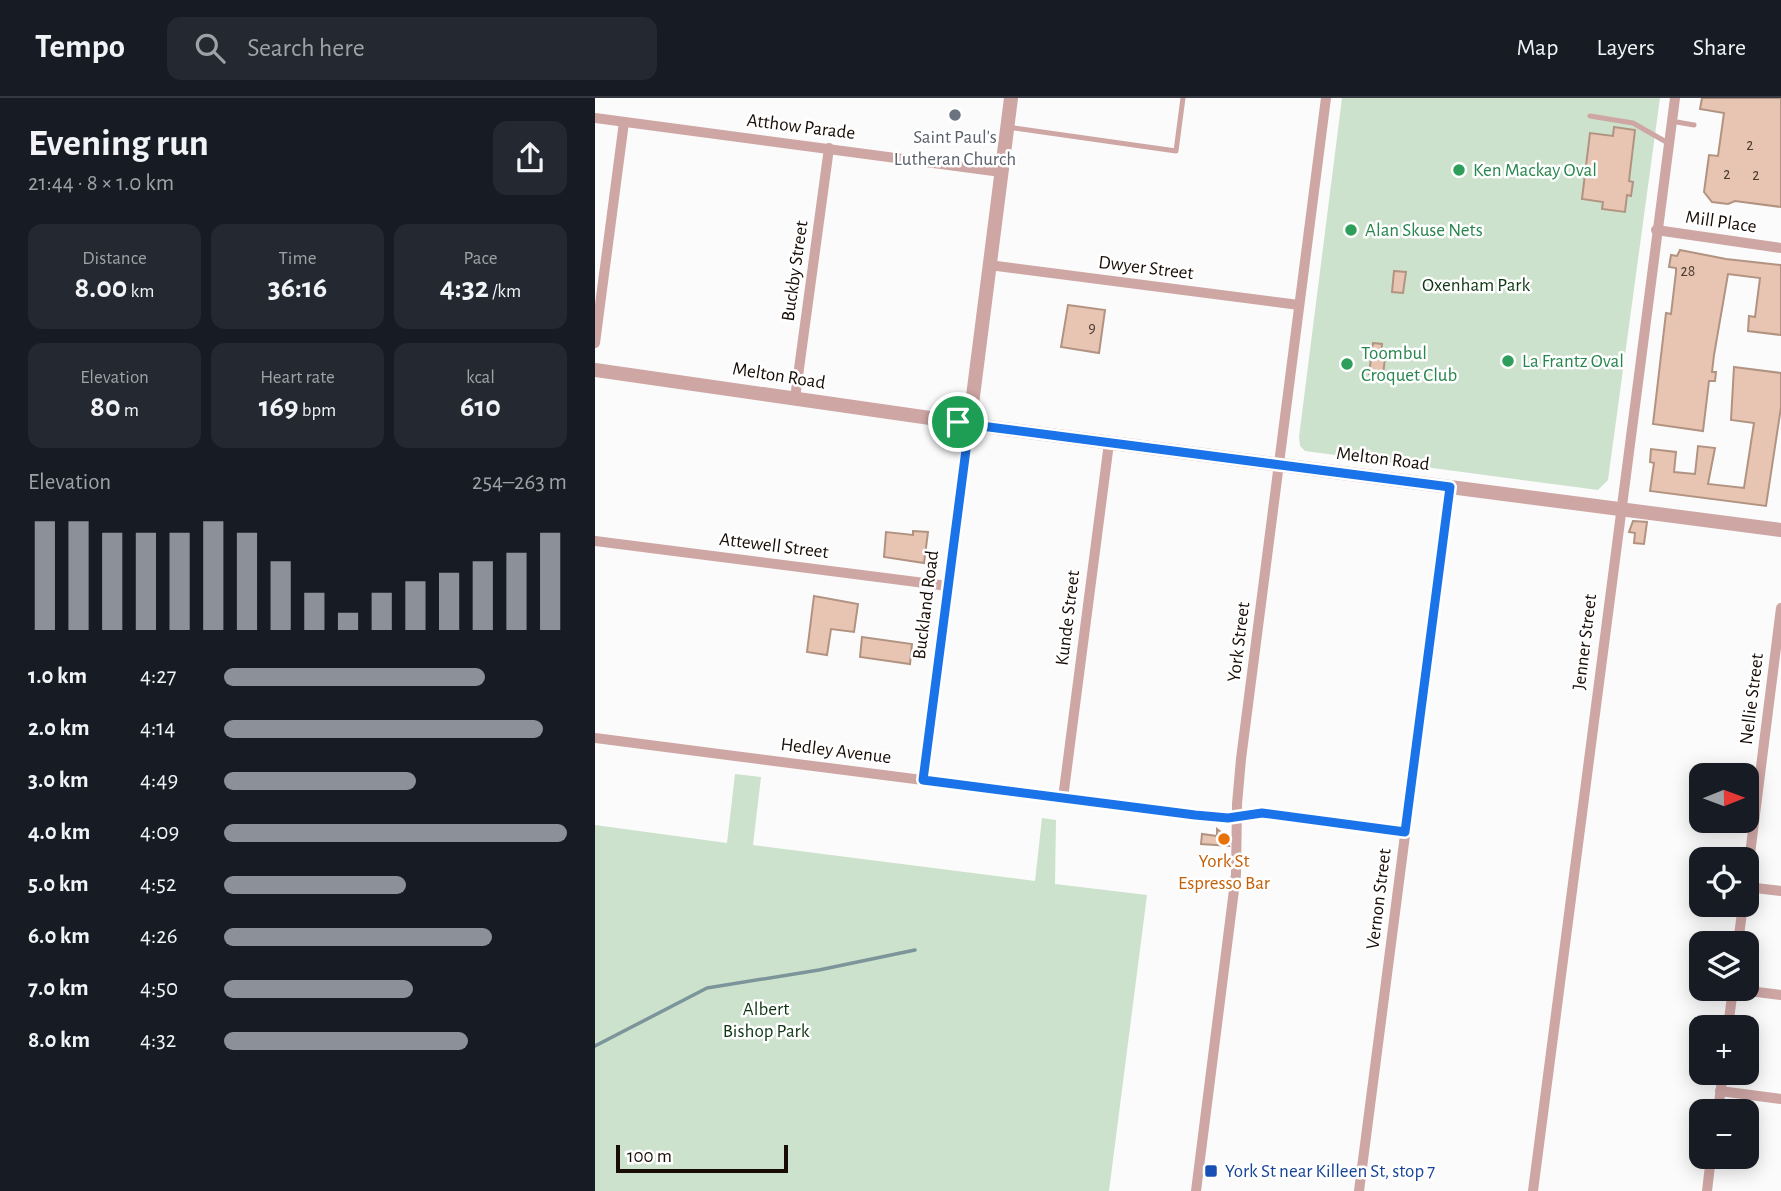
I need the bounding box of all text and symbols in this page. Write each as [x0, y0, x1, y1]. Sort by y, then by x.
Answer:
search box [167, 17, 657, 80]
icon: search [191, 29, 229, 67]
text: Tempo [35, 31, 125, 64]
text: Search here [247, 35, 365, 61]
text: Map [1516, 36, 1558, 60]
text: Layers [1596, 36, 1655, 60]
text: Share [1693, 36, 1746, 60]
marker: Saint Paul's Lutheran Church [947, 107, 963, 123]
street label: Atthow Parade [746, 111, 856, 143]
button: share [493, 121, 567, 195]
text: Evening run [28, 125, 209, 163]
place label: Saint Paul's Lutheran Church [894, 128, 1016, 169]
house number: 2 [1746, 137, 1754, 153]
place label: Ken Mackay Oval [1473, 161, 1597, 180]
marker: Ken Mackay Oval [1451, 162, 1467, 178]
house number: 2 [1723, 166, 1731, 182]
house number: 2 [1752, 167, 1760, 183]
text: 21:44 · 8 × 1.0 km [28, 172, 174, 195]
street label: Mill Place [1684, 208, 1758, 236]
street label: Buckby Street [779, 220, 811, 322]
place label: Alan Skuse Nets [1365, 221, 1483, 240]
marker: Alan Skuse Nets [1343, 222, 1359, 238]
text: Distance [82, 249, 147, 268]
text: Time [279, 249, 316, 268]
text: Pace [463, 249, 498, 268]
street label: Dwyer Street [1097, 253, 1195, 283]
house number: 28 [1681, 263, 1695, 279]
text: 8.00 [75, 273, 127, 303]
text: 36:16 [268, 273, 327, 303]
text: 4:32 [440, 273, 489, 303]
park label: Oxenham Park [1422, 276, 1530, 295]
text: km [127, 282, 154, 301]
text: /km [489, 282, 521, 301]
house number: 9 [1088, 320, 1096, 336]
place label: Toombul Croquet Club [1361, 344, 1457, 385]
place label: La Frantz Oval [1522, 352, 1624, 371]
marker: La Frantz Oval [1500, 353, 1516, 369]
marker: Toombul Croquet Club [1339, 356, 1355, 372]
street label: Melton Road [731, 359, 827, 393]
text: Elevation [80, 368, 149, 387]
text: Heart rate [260, 368, 335, 387]
text: kcal [466, 368, 495, 387]
text: 80 [90, 392, 121, 422]
text: 169 [259, 392, 299, 422]
text: 610 [460, 392, 501, 422]
pin [928, 392, 988, 452]
text: m [121, 401, 139, 420]
text: bpm [299, 401, 336, 420]
icon: arrive [939, 403, 977, 441]
street label: Melton Road [1335, 444, 1431, 474]
text: Elevation [28, 471, 111, 494]
text: 254–263 m [472, 471, 567, 494]
street label: Attewell Street [718, 530, 830, 562]
street label: Buckland Road [910, 549, 942, 661]
street label: Kunde Street [1053, 569, 1083, 667]
street label: Jenner Street [1570, 593, 1600, 691]
street label: York Street [1225, 601, 1253, 683]
street label: Nellie Street [1737, 652, 1767, 746]
text: 1.0 km [28, 665, 87, 688]
text: 4:27 [140, 665, 176, 688]
text: 2.0 km [28, 717, 90, 740]
text: 4:14 [140, 717, 175, 740]
street label: Hedley Avenue [780, 735, 892, 767]
north arrow [1689, 763, 1759, 833]
map controls [1689, 763, 1759, 1169]
text: 3.0 km [28, 769, 89, 792]
text: 4:49 [140, 769, 178, 792]
text: 4.0 km [28, 821, 90, 844]
text: 4:09 [140, 821, 179, 844]
marker: York St Espresso Bar [1216, 831, 1232, 847]
button: locate [1689, 847, 1759, 917]
street label: Vernon Street [1363, 848, 1395, 950]
place label: York St Espresso Bar [1178, 852, 1270, 893]
text: 5.0 km [28, 873, 89, 896]
text: 4:52 [140, 873, 176, 896]
text: 6.0 km [28, 925, 90, 948]
text: 4:26 [140, 925, 178, 948]
button: layers [1689, 931, 1759, 1001]
text: 7.0 km [28, 977, 89, 1000]
text: 4:50 [140, 977, 178, 1000]
park label: Albert Bishop Park [723, 1000, 810, 1041]
button: + [1689, 1015, 1759, 1085]
text: 8.0 km [28, 1029, 90, 1052]
text: 4:32 [140, 1029, 176, 1052]
button: − [1689, 1099, 1759, 1169]
scale bar [616, 1142, 787, 1174]
text: 100 m [627, 1147, 672, 1166]
place label: York St near Killeen St, stop 7 [1225, 1162, 1435, 1181]
marker: York St near Killeen St, stop 7 [1203, 1163, 1219, 1179]

